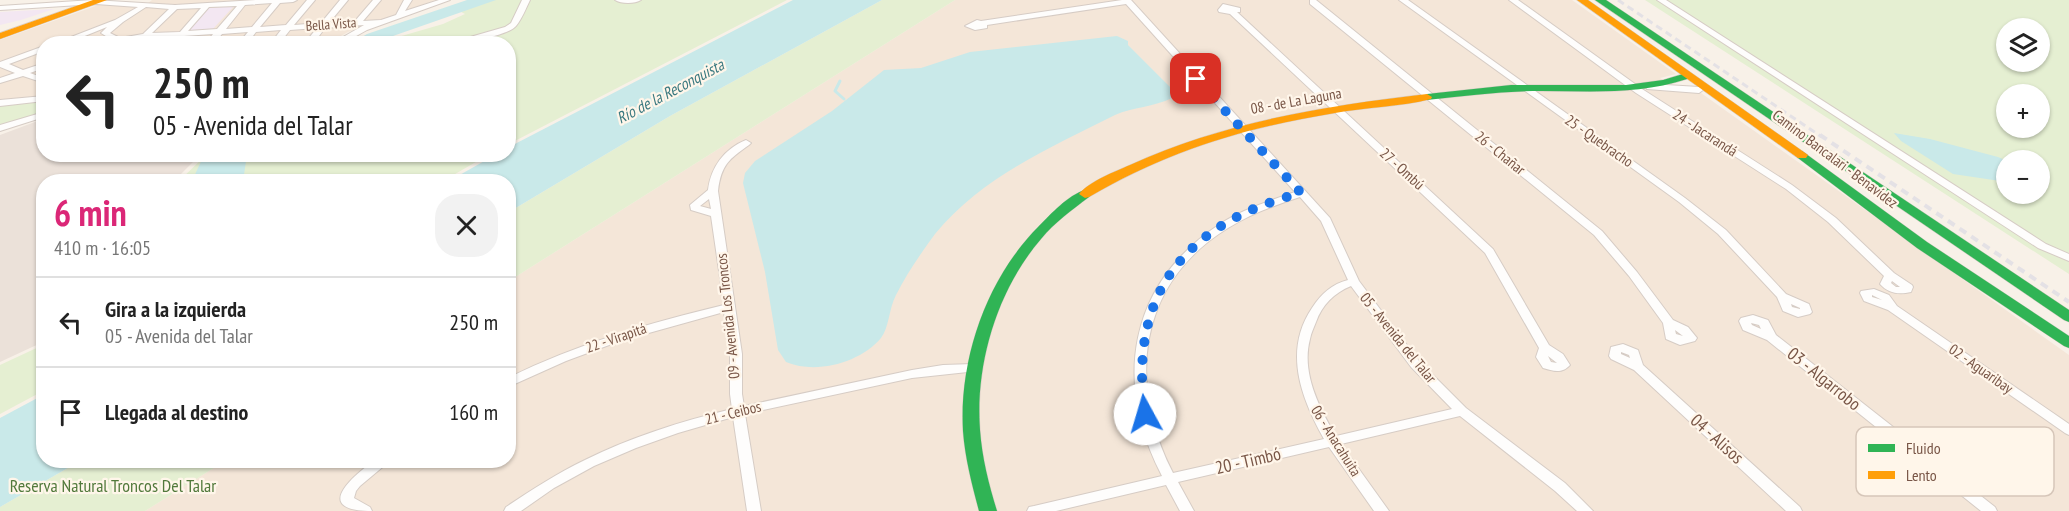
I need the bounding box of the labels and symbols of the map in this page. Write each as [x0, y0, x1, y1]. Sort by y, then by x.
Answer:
street label: Bella Vista [305, 13, 357, 35]
pin [1170, 53, 1221, 104]
water label: Río de la Reconquista [613, 54, 728, 128]
street label: 08 - de La Laguna [1249, 83, 1343, 118]
street label: 24 - Jacarandá [1669, 105, 1741, 160]
street label: Camino Bancalari - Benavídez [1769, 105, 1902, 212]
street label: 25 - Quebracho [1561, 110, 1637, 171]
street label: 26 - Chañar [1471, 127, 1530, 179]
street label: 27 - Ombú [1376, 144, 1429, 194]
street label: 09 - Avenida Los Troncos [711, 252, 744, 380]
street label: 05 - Avenida del Talar [1356, 289, 1441, 387]
street label: 22 - Virapitá [583, 318, 649, 357]
street label: 02 - Aguaribay [1945, 340, 2017, 398]
street label: 03 - Algarrobo [1783, 342, 1866, 415]
position arrow [1113, 382, 1177, 446]
street label: 21 - Ceibos [703, 396, 763, 429]
street label: 06 - Anacahuita [1307, 402, 1366, 480]
street label: 04 - Alisos [1686, 409, 1749, 469]
legend [1856, 427, 2054, 496]
text: Fluido [1906, 438, 1941, 458]
street label: 20 - Timbó [1213, 442, 1283, 479]
text: Lento [1906, 465, 1937, 485]
park label: Reserva Natural Troncos Del Talar [10, 474, 216, 497]

